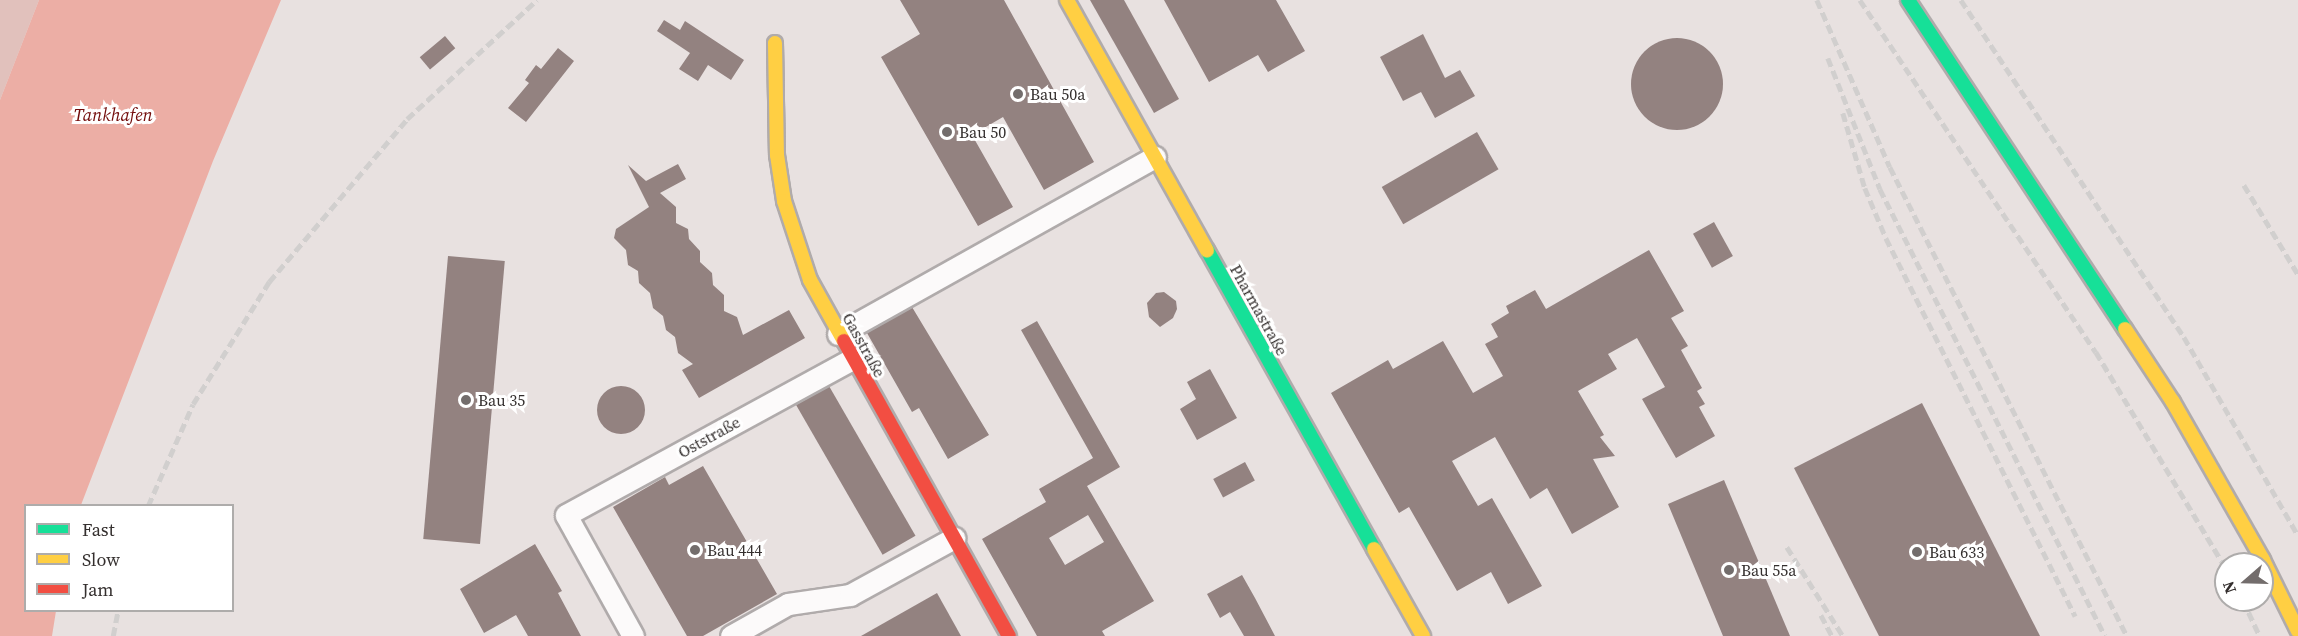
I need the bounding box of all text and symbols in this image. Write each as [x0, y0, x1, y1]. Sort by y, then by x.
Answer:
place label: Bau 50a [1030, 84, 1085, 104]
marker: Bau 50a [1011, 87, 1025, 101]
water label: Tankhafen [73, 104, 153, 126]
place label: Bau 50 [959, 122, 1006, 142]
marker: Bau 50 [940, 125, 954, 139]
street label: Pharmastraße [1226, 261, 1292, 359]
street label: Gasstraße [839, 310, 889, 380]
place label: Bau 35 [478, 390, 525, 410]
marker: Bau 35 [459, 393, 473, 407]
street label: Oststraße [675, 412, 743, 462]
legend [24, 504, 234, 612]
text: Fast [82, 517, 115, 542]
place label: Bau 444 [707, 540, 762, 560]
place label: Bau 633 [1929, 542, 1984, 562]
marker: Bau 444 [688, 543, 702, 557]
marker: Bau 633 [1910, 545, 1924, 559]
text: Slow [82, 547, 120, 572]
north arrow [2214, 552, 2274, 612]
place label: Bau 55a [1741, 560, 1796, 580]
marker: Bau 55a [1722, 563, 1736, 577]
text: Jam [82, 577, 114, 602]
text: N [2217, 578, 2241, 597]

